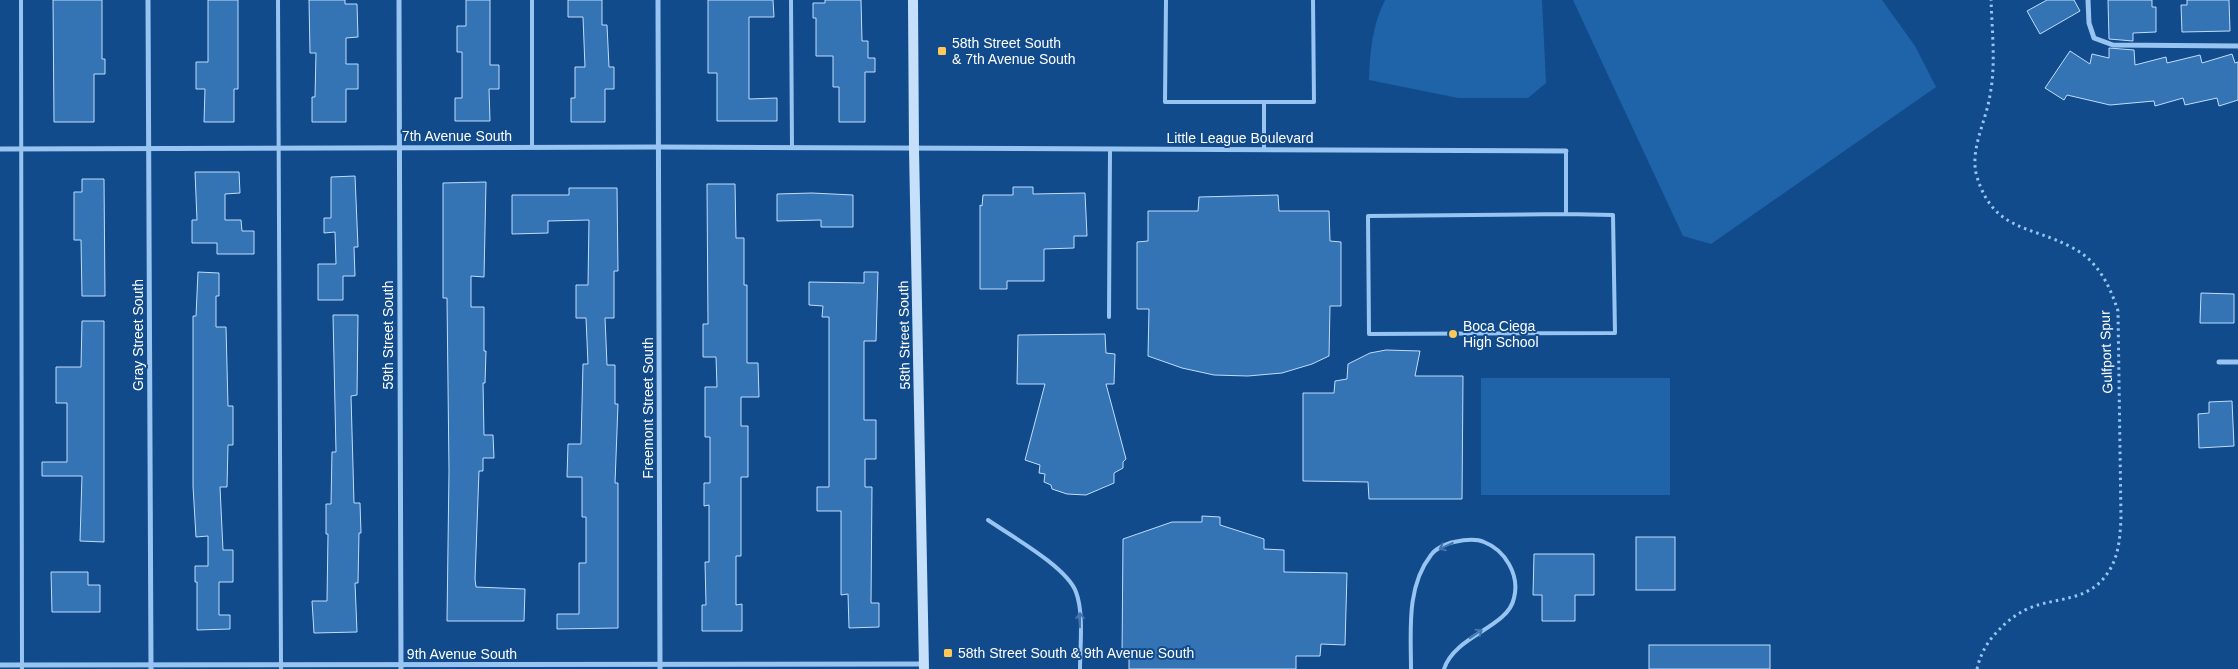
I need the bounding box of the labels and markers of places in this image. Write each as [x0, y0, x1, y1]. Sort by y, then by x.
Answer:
place label: 58th Street South & 7th Avenue South [952, 35, 1076, 67]
marker: 58th Street South & 7th Avenue South [936, 45, 948, 57]
place label: Boca Ciega High School [1463, 318, 1539, 350]
marker: Boca Ciega High School [1447, 328, 1459, 340]
place label: 58th Street South & 9th Avenue South [958, 645, 1194, 661]
marker: 58th Street South & 9th Avenue South [942, 647, 954, 659]

